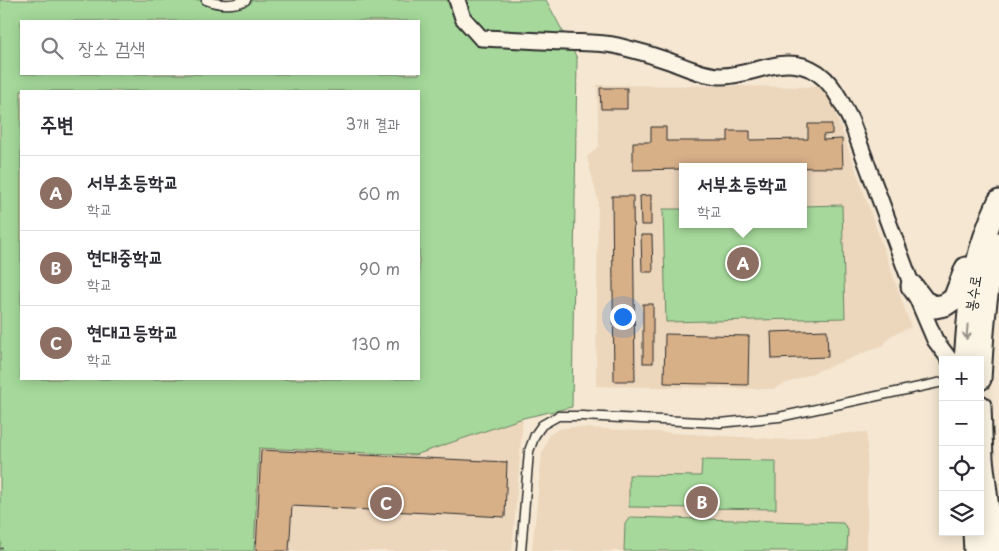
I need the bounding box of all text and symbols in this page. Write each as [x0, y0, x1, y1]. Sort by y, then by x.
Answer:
search box [20, 20, 420, 75]
text: 장소 검색 [78, 33, 145, 61]
icon: search [38, 34, 66, 62]
text: 주변 [40, 107, 74, 139]
text: 3개 결과 [346, 111, 400, 135]
popup [679, 163, 807, 228]
text: 서부초등학교 [87, 167, 179, 195]
text: 서부초등학교 [697, 169, 789, 197]
text: A [50, 181, 62, 205]
text: 60 m [358, 181, 400, 205]
text: 학교 [87, 196, 113, 220]
text: 학교 [697, 198, 723, 222]
text: 현대중학교 [87, 242, 163, 270]
pin: A [727, 244, 759, 282]
text: B [51, 256, 61, 280]
text: 90 m [359, 256, 400, 280]
text: 학교 [87, 271, 113, 295]
street label: 봉수로 [958, 273, 986, 313]
your location [610, 304, 636, 330]
text: 현대고등학교 [87, 317, 179, 345]
one-way arrow [962, 324, 972, 340]
text: C [50, 331, 62, 355]
text: 130 m [352, 331, 400, 355]
text: 학교 [87, 346, 113, 370]
map controls [939, 356, 984, 536]
button: + [939, 356, 984, 401]
button: − [939, 401, 984, 446]
button: locate [939, 446, 984, 491]
pin: B [686, 483, 718, 521]
pin: C [370, 484, 402, 522]
button: layers [939, 491, 984, 536]

